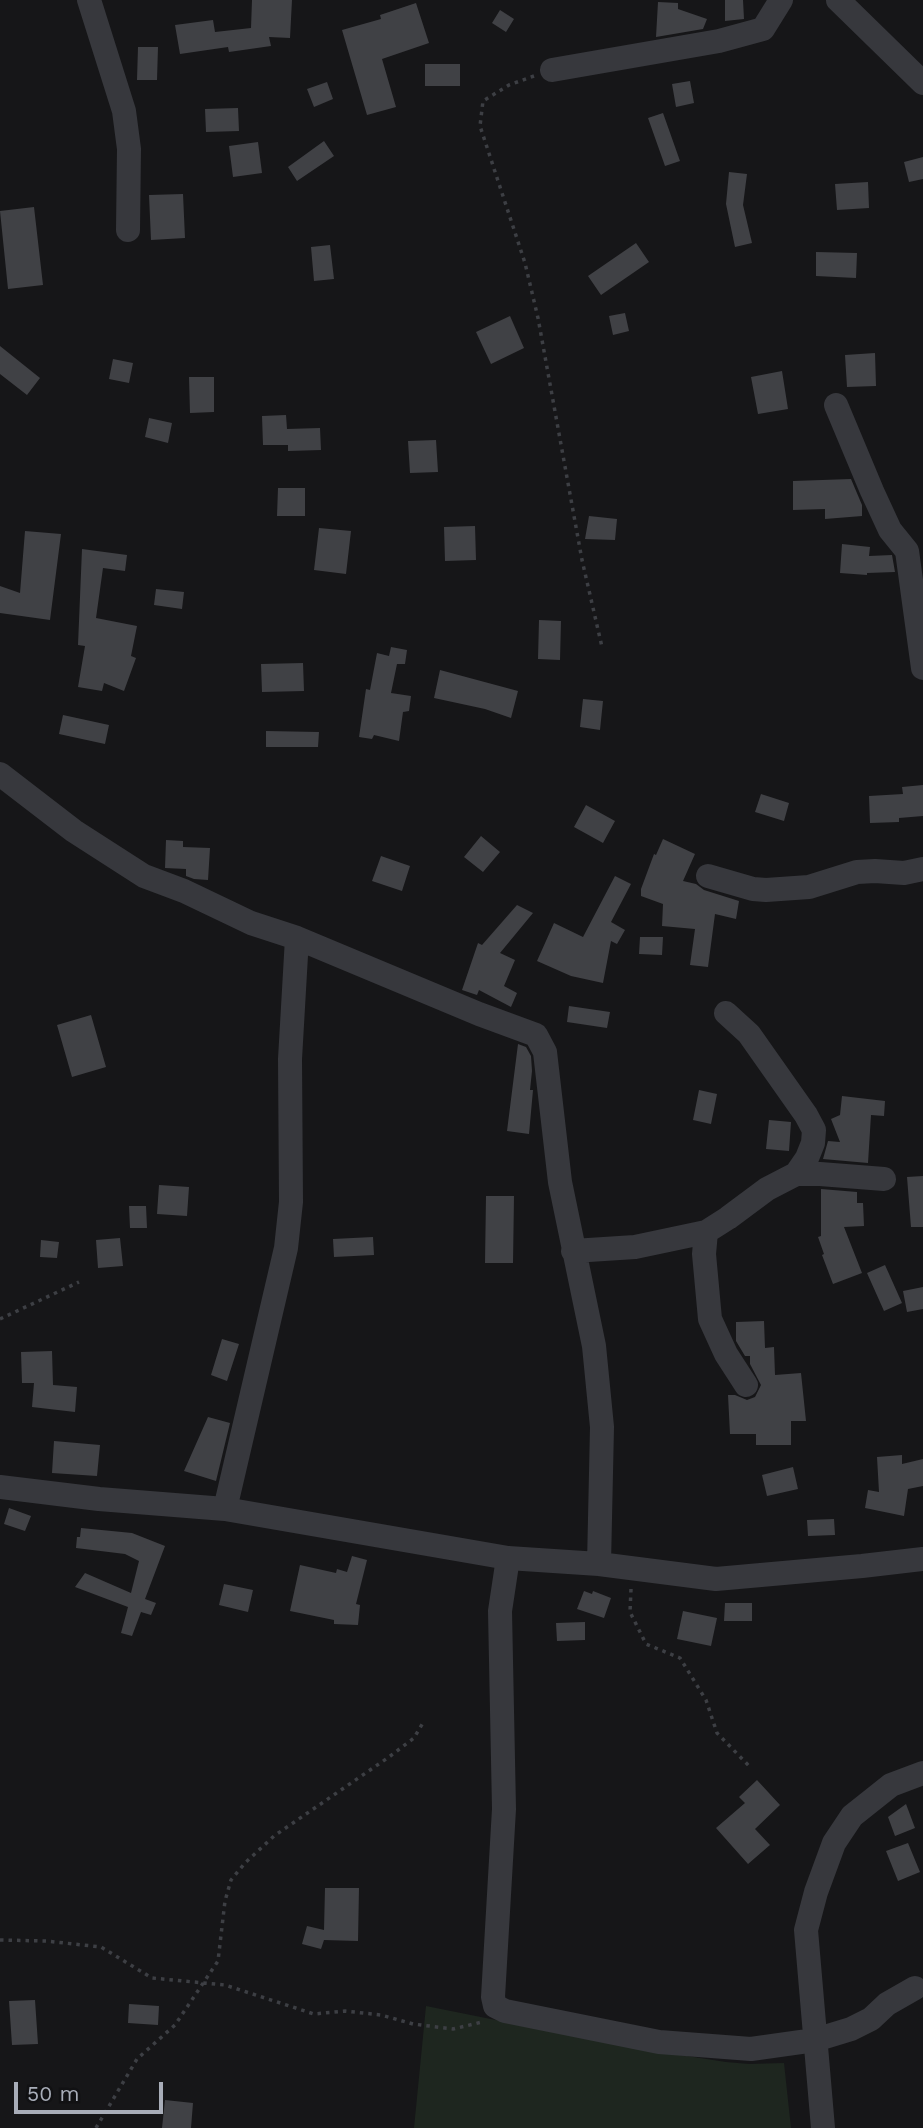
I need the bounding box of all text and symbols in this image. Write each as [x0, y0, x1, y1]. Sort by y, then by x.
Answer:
scale bar [18, 2068, 166, 2112]
text: 50 m [27, 2081, 79, 2106]

